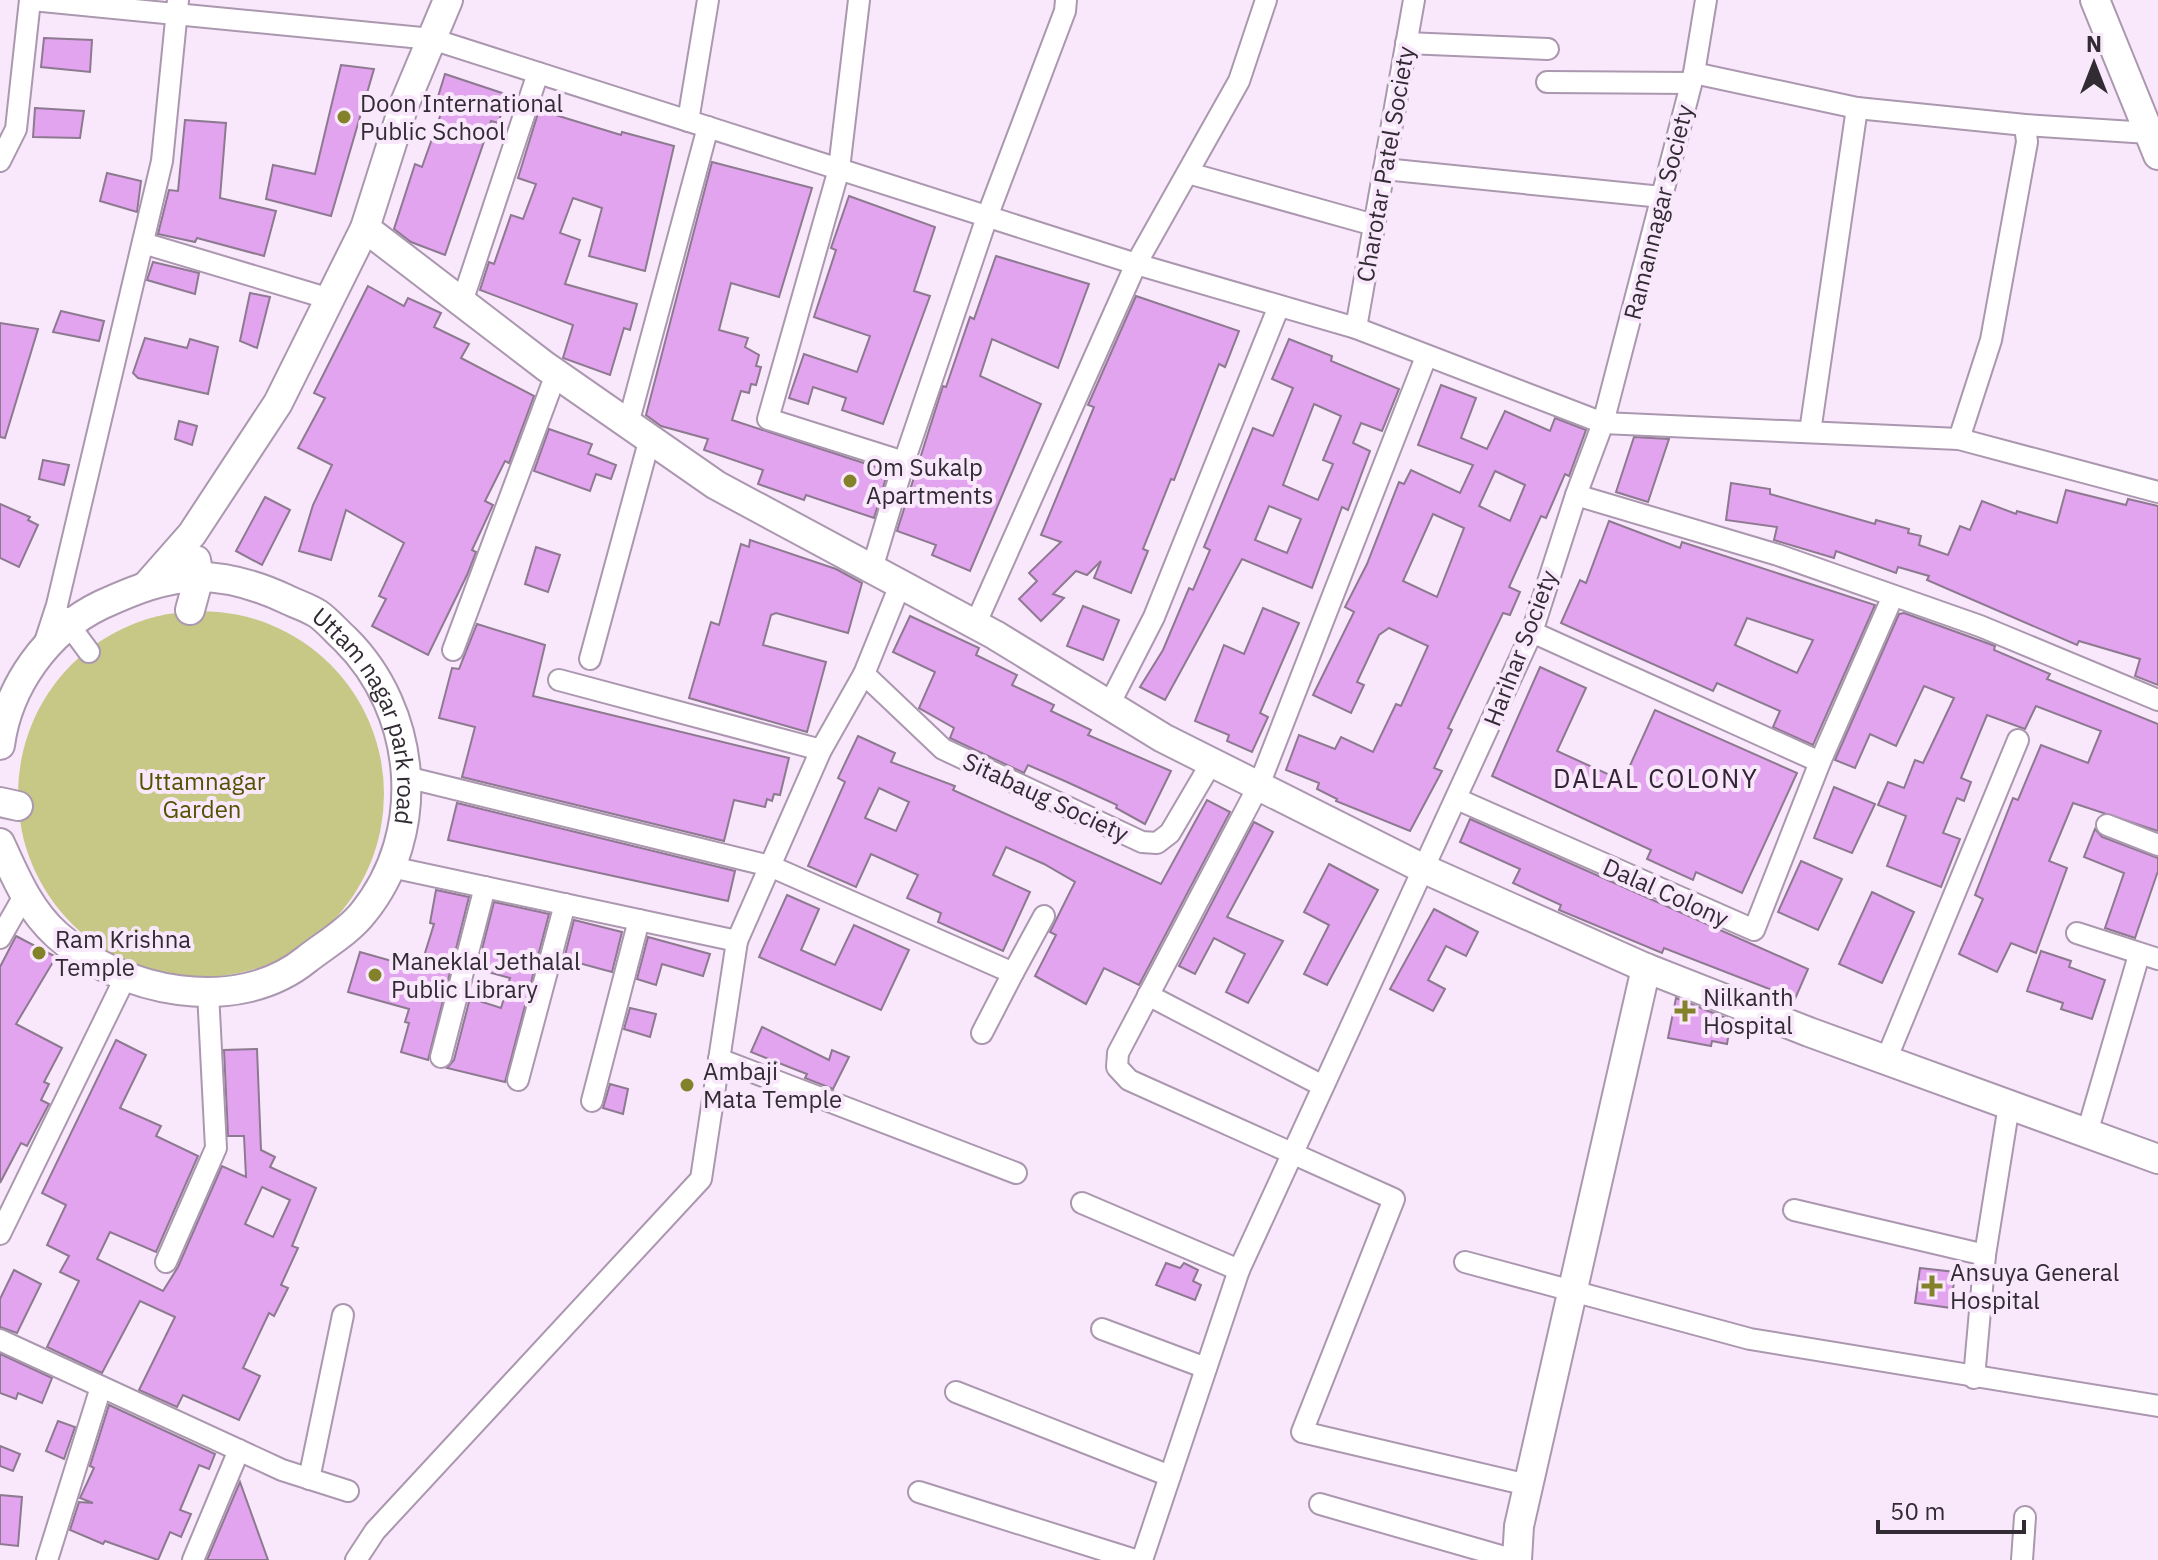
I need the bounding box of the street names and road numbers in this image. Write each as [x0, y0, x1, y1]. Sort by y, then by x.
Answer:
street label: Charotar Patel Society [1348, 43, 1422, 284]
street label: Ramannagar Society [1616, 101, 1700, 323]
street label: Harihar Society [1476, 565, 1564, 731]
street label: Uttam nagar park road [306, 600, 422, 827]
street label: Sitabaug Society [958, 745, 1134, 849]
street label: Dalal Colony [1598, 850, 1734, 934]

